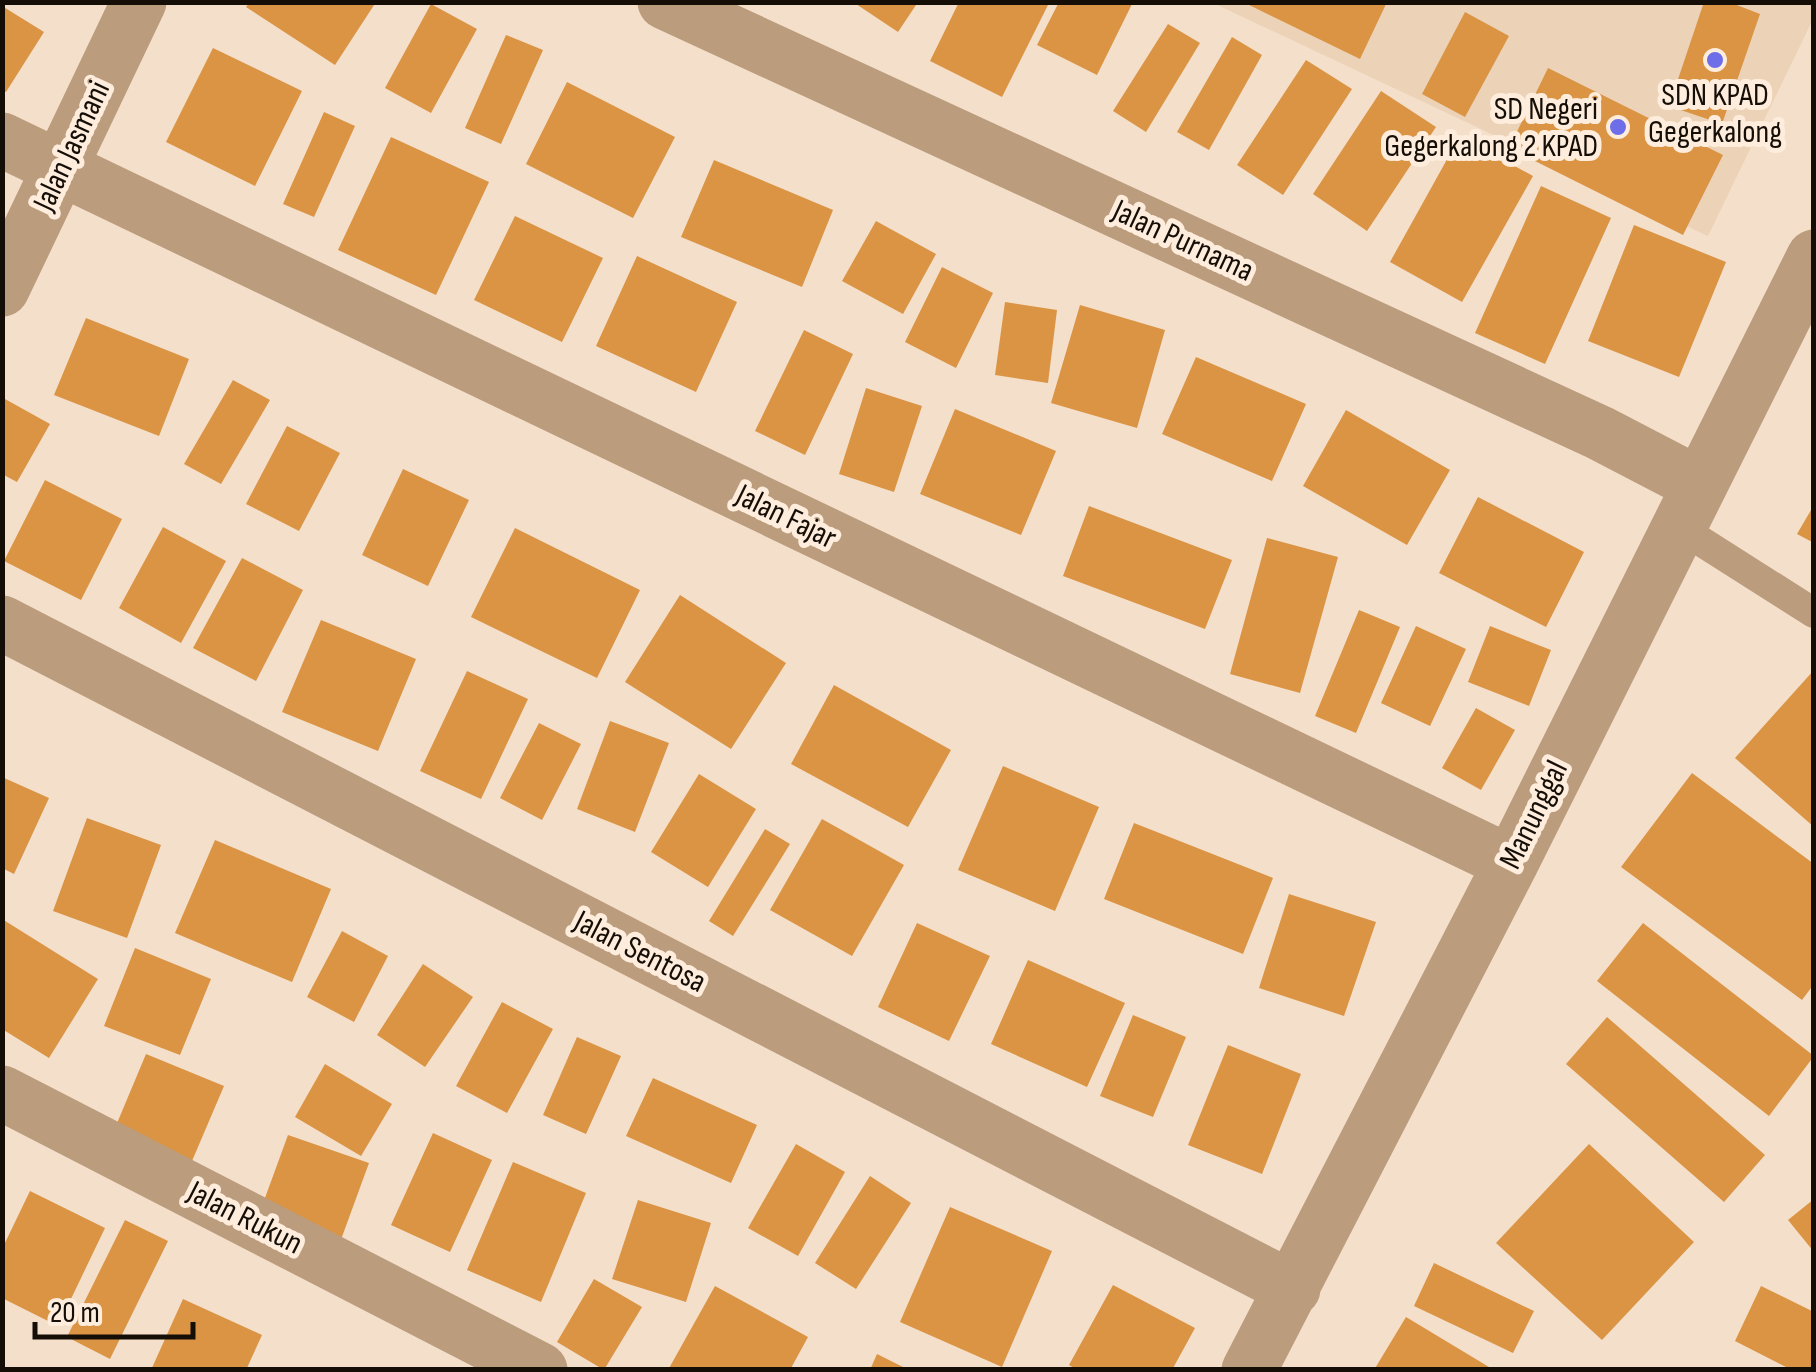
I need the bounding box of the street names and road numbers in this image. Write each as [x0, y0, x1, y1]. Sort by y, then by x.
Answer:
street label: Jalan Jasmani [25, 75, 119, 218]
street label: Jalan Purnama [1105, 191, 1260, 291]
street label: Jalan Fajar [728, 476, 843, 558]
street label: Manunggal [1491, 755, 1577, 875]
street label: Jalan Sentosa [567, 902, 713, 1002]
street label: Jalan Rukun [180, 1172, 309, 1263]

